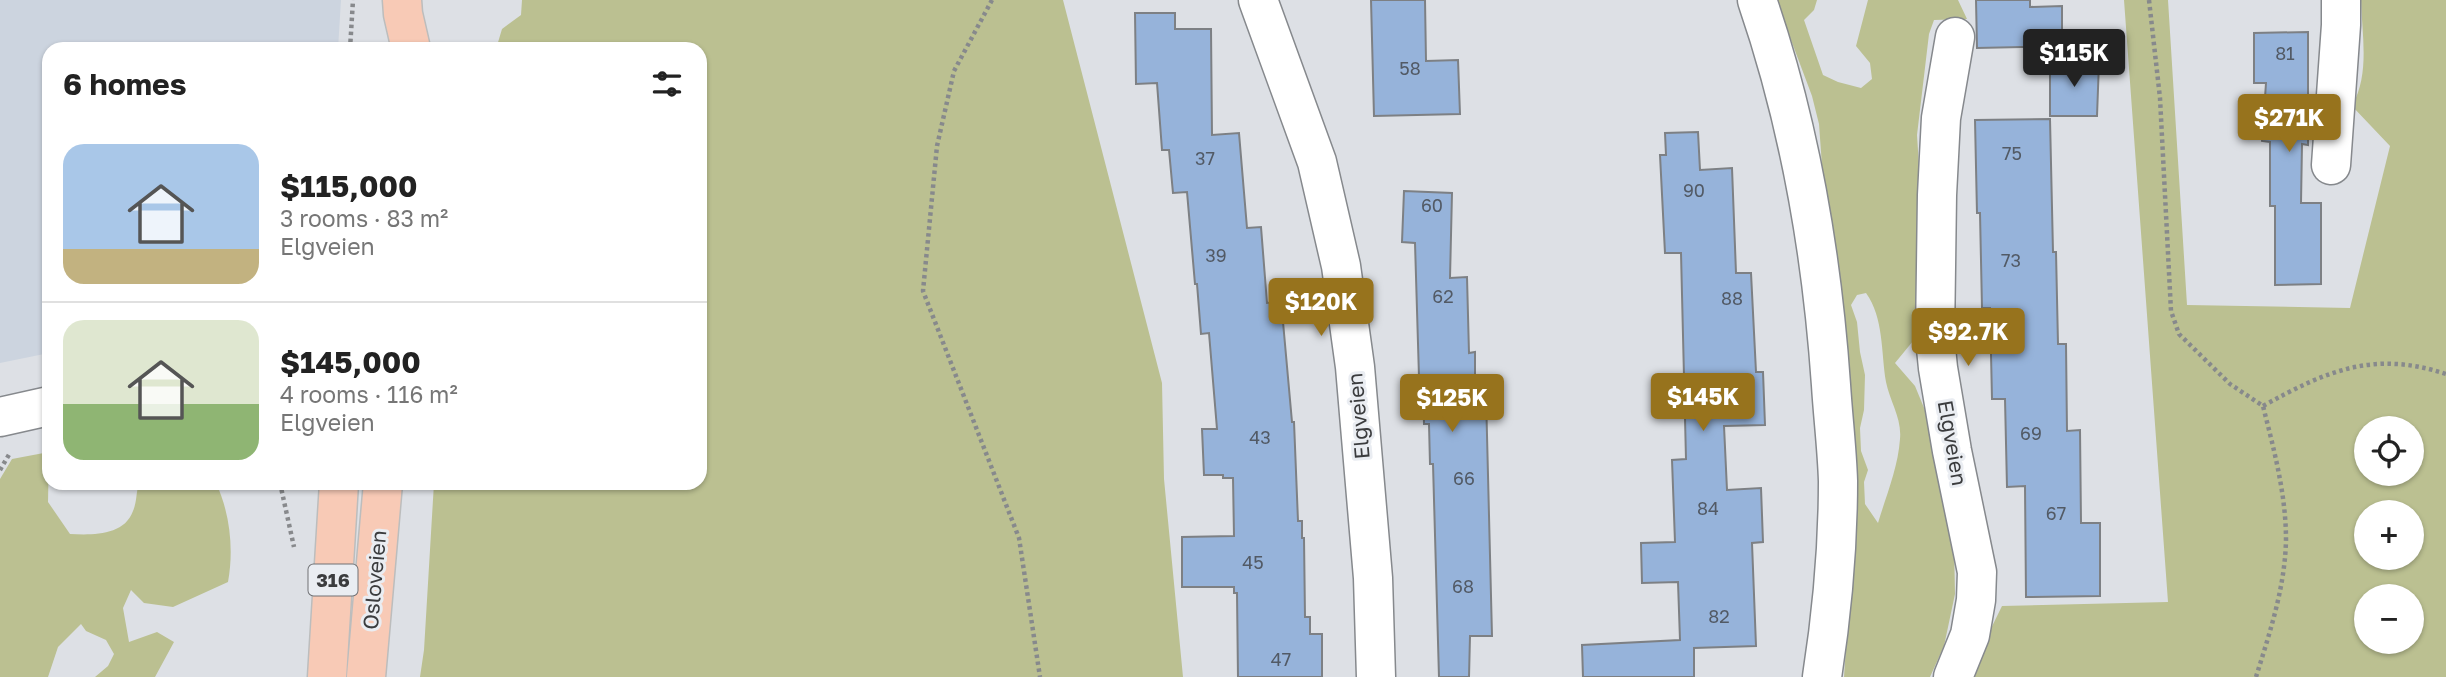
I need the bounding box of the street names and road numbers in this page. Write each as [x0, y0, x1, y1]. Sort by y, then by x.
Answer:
street label: Elgveien [1341, 372, 1375, 460]
street label: Elgveien [1933, 398, 1973, 488]
street label: Osloveien [357, 529, 391, 631]
road number: 316 [308, 565, 358, 596]

